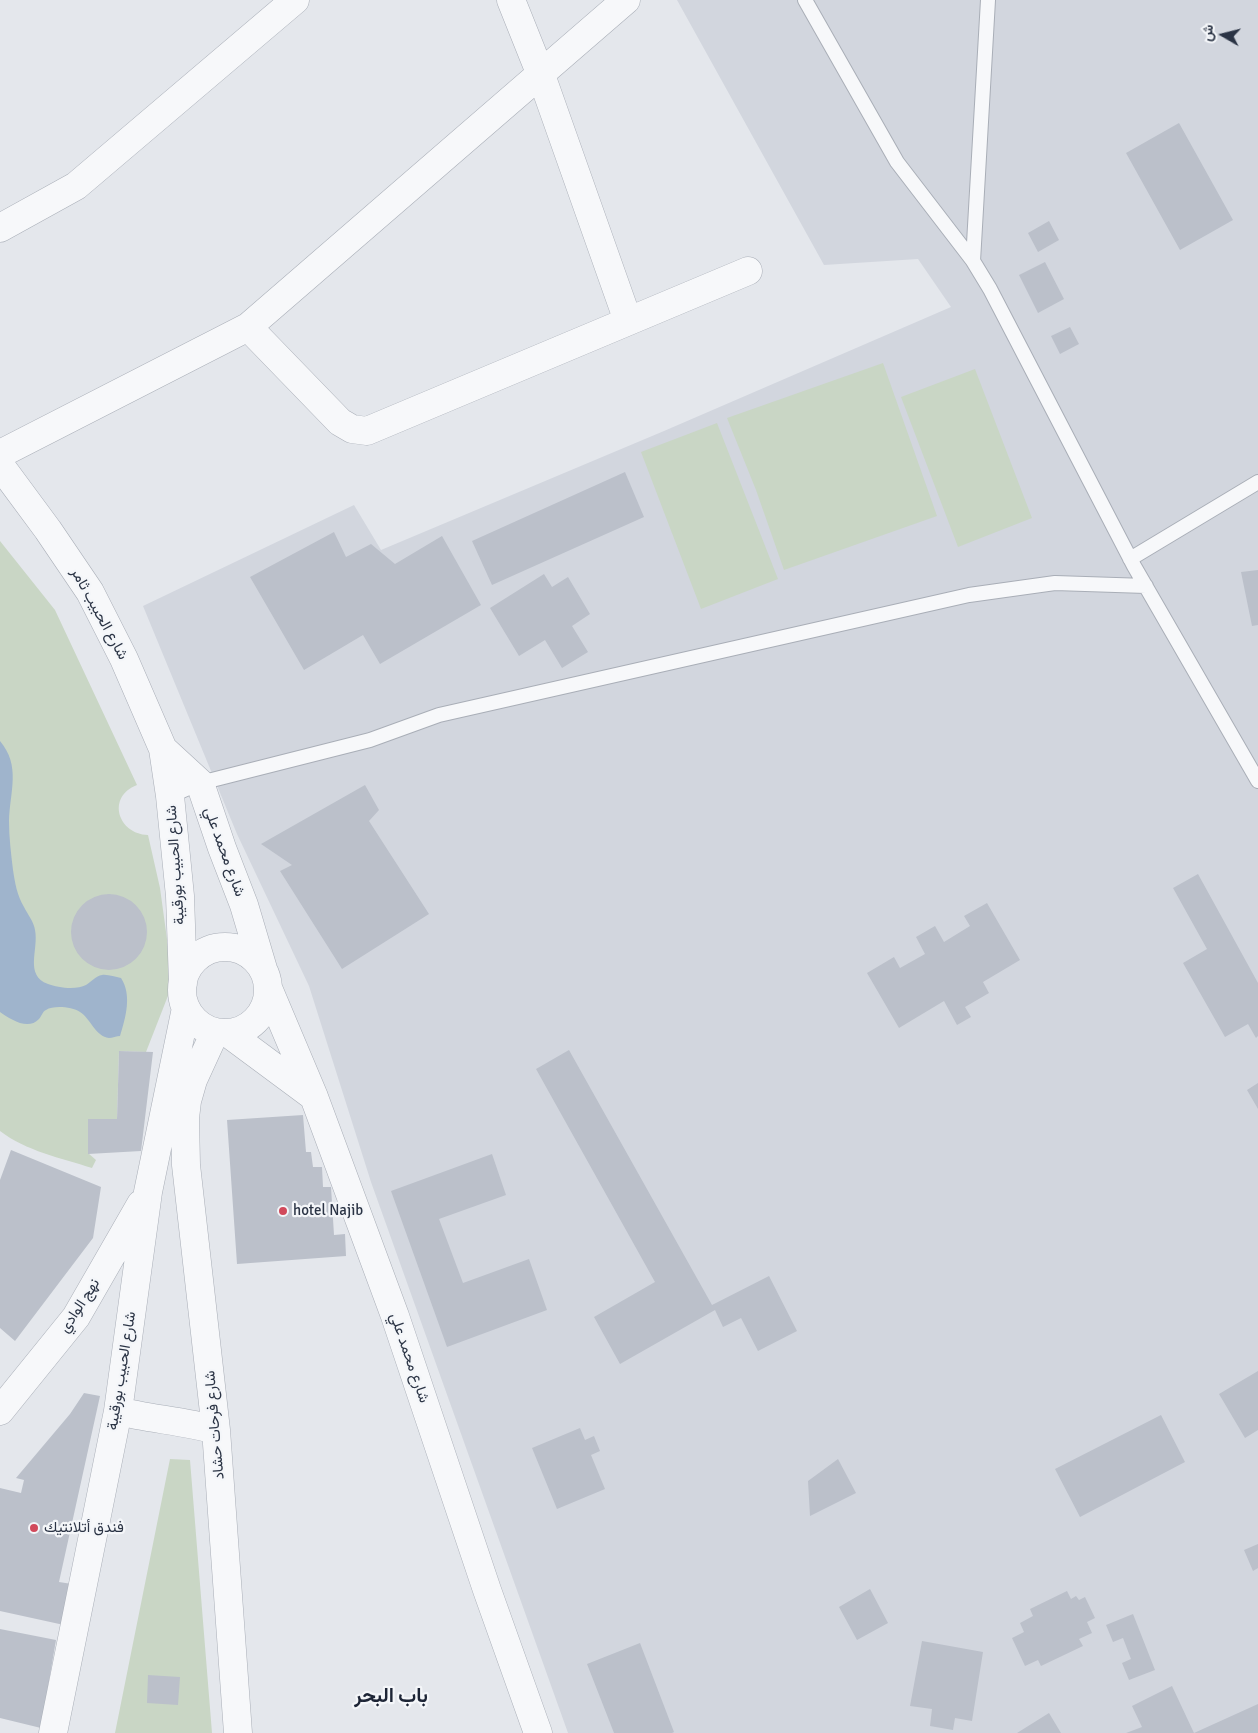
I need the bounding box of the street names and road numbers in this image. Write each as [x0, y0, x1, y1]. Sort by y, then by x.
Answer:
street label: شارع الحبيب ثامر [66, 565, 132, 663]
street label: شارع الحبيب بورقيبة [163, 805, 189, 925]
street label: شارع محمد علي [199, 805, 249, 899]
street label: نهج الوادي [56, 1275, 104, 1337]
street label: شارع الحبيب بورقيبة [104, 1310, 140, 1432]
street label: شارع محمد علي [385, 1311, 433, 1405]
street label: شارع فرحات حشاد [201, 1370, 229, 1480]

